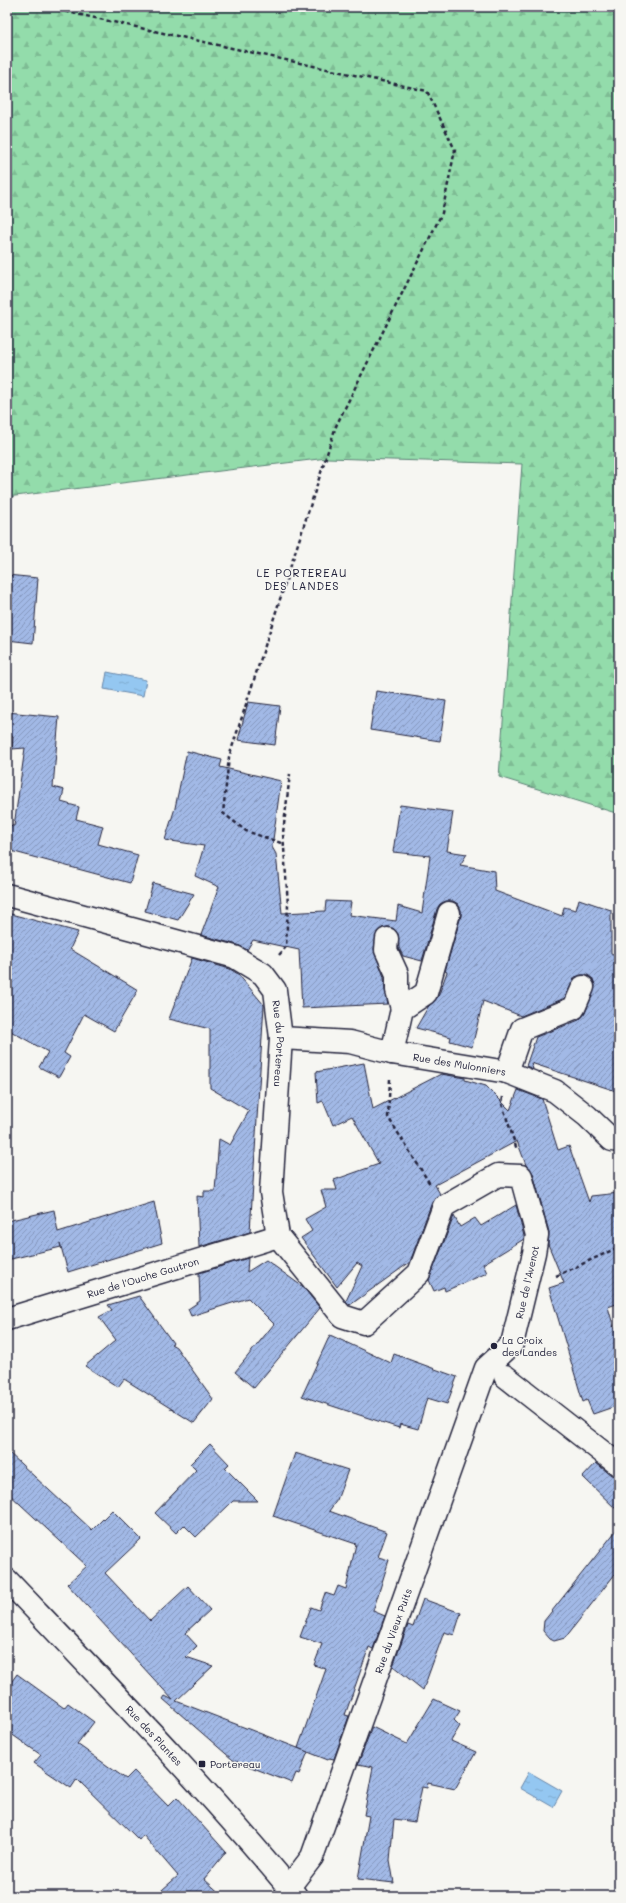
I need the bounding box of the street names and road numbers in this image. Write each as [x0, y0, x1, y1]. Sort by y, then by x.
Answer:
street label: Rue du Portereau [269, 1000, 288, 1087]
street label: Rue des Mulonniers [412, 1050, 507, 1079]
street label: Rue de l'Avenot [512, 1244, 542, 1320]
street label: Rue de l'Ouche Gautron [85, 1254, 200, 1301]
street label: Rue du Vieux Puits [371, 1586, 415, 1676]
street label: Rue des Plantes [122, 1702, 186, 1769]

